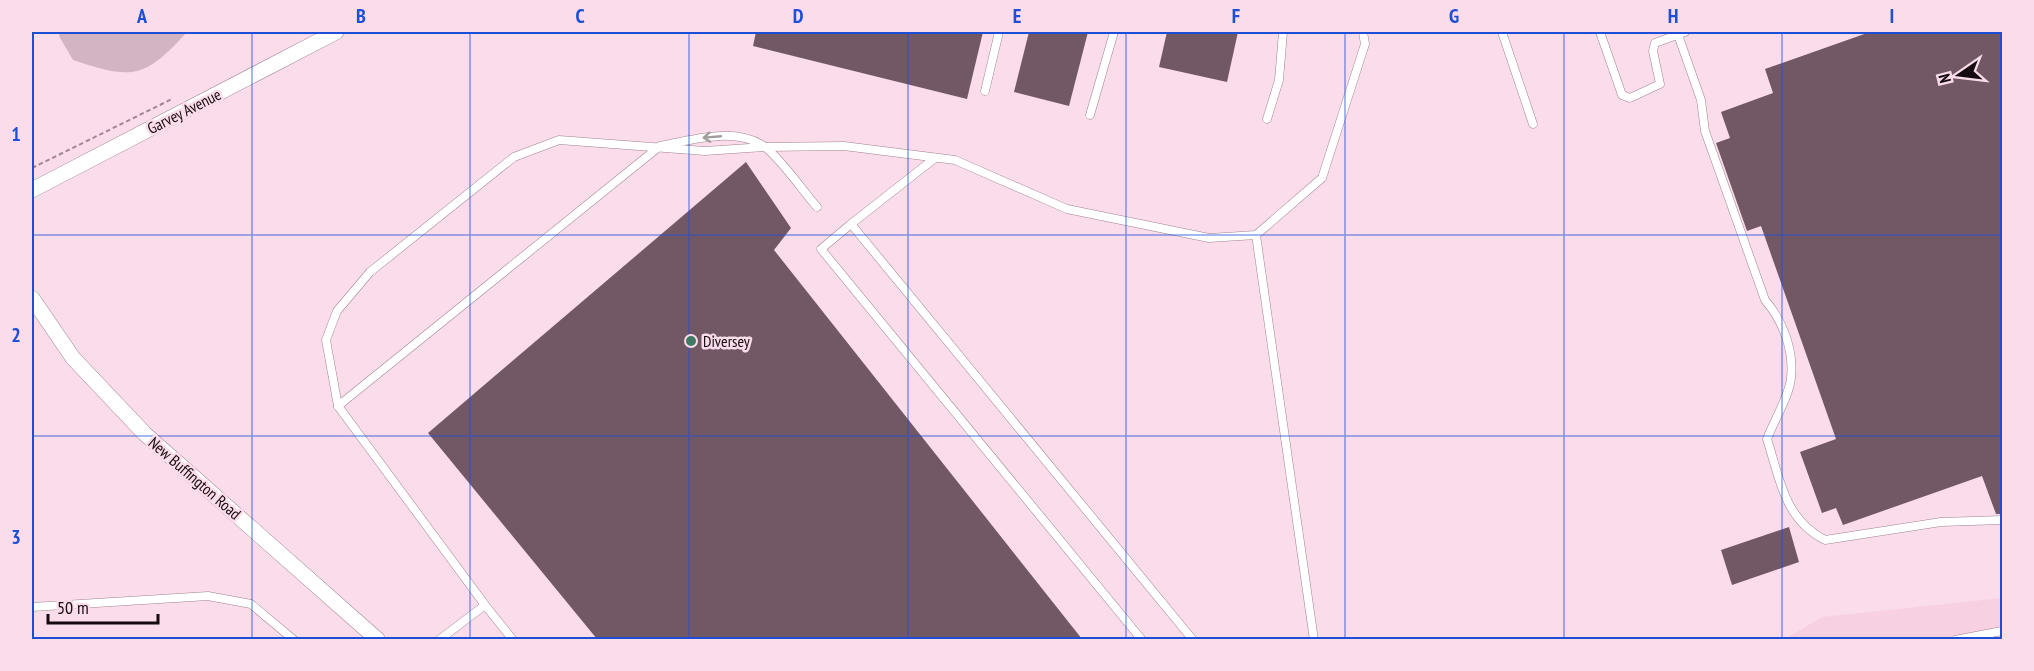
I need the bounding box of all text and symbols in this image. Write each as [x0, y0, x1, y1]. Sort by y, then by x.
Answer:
text: A [136, 3, 148, 29]
text: B [356, 3, 366, 29]
text: C [575, 3, 585, 29]
text: D [793, 3, 804, 29]
text: E [1013, 3, 1021, 29]
text: F [1232, 3, 1240, 29]
text: G [1449, 3, 1459, 29]
text: H [1668, 3, 1678, 29]
text: I [1890, 3, 1894, 29]
north arrow [1929, 45, 1989, 105]
text: N [1934, 72, 1955, 85]
street label: Garvey Avenue [144, 84, 224, 138]
text: 1 [11, 121, 21, 147]
one-way arrow [703, 132, 723, 143]
text: 2 [11, 322, 21, 348]
place label: Diversey [703, 331, 750, 351]
marker: Diversey [684, 334, 698, 348]
street label: New Buffington Road [145, 432, 245, 524]
text: 3 [11, 524, 21, 550]
scale bar [48, 587, 158, 625]
text: 50 m [57, 596, 89, 619]

